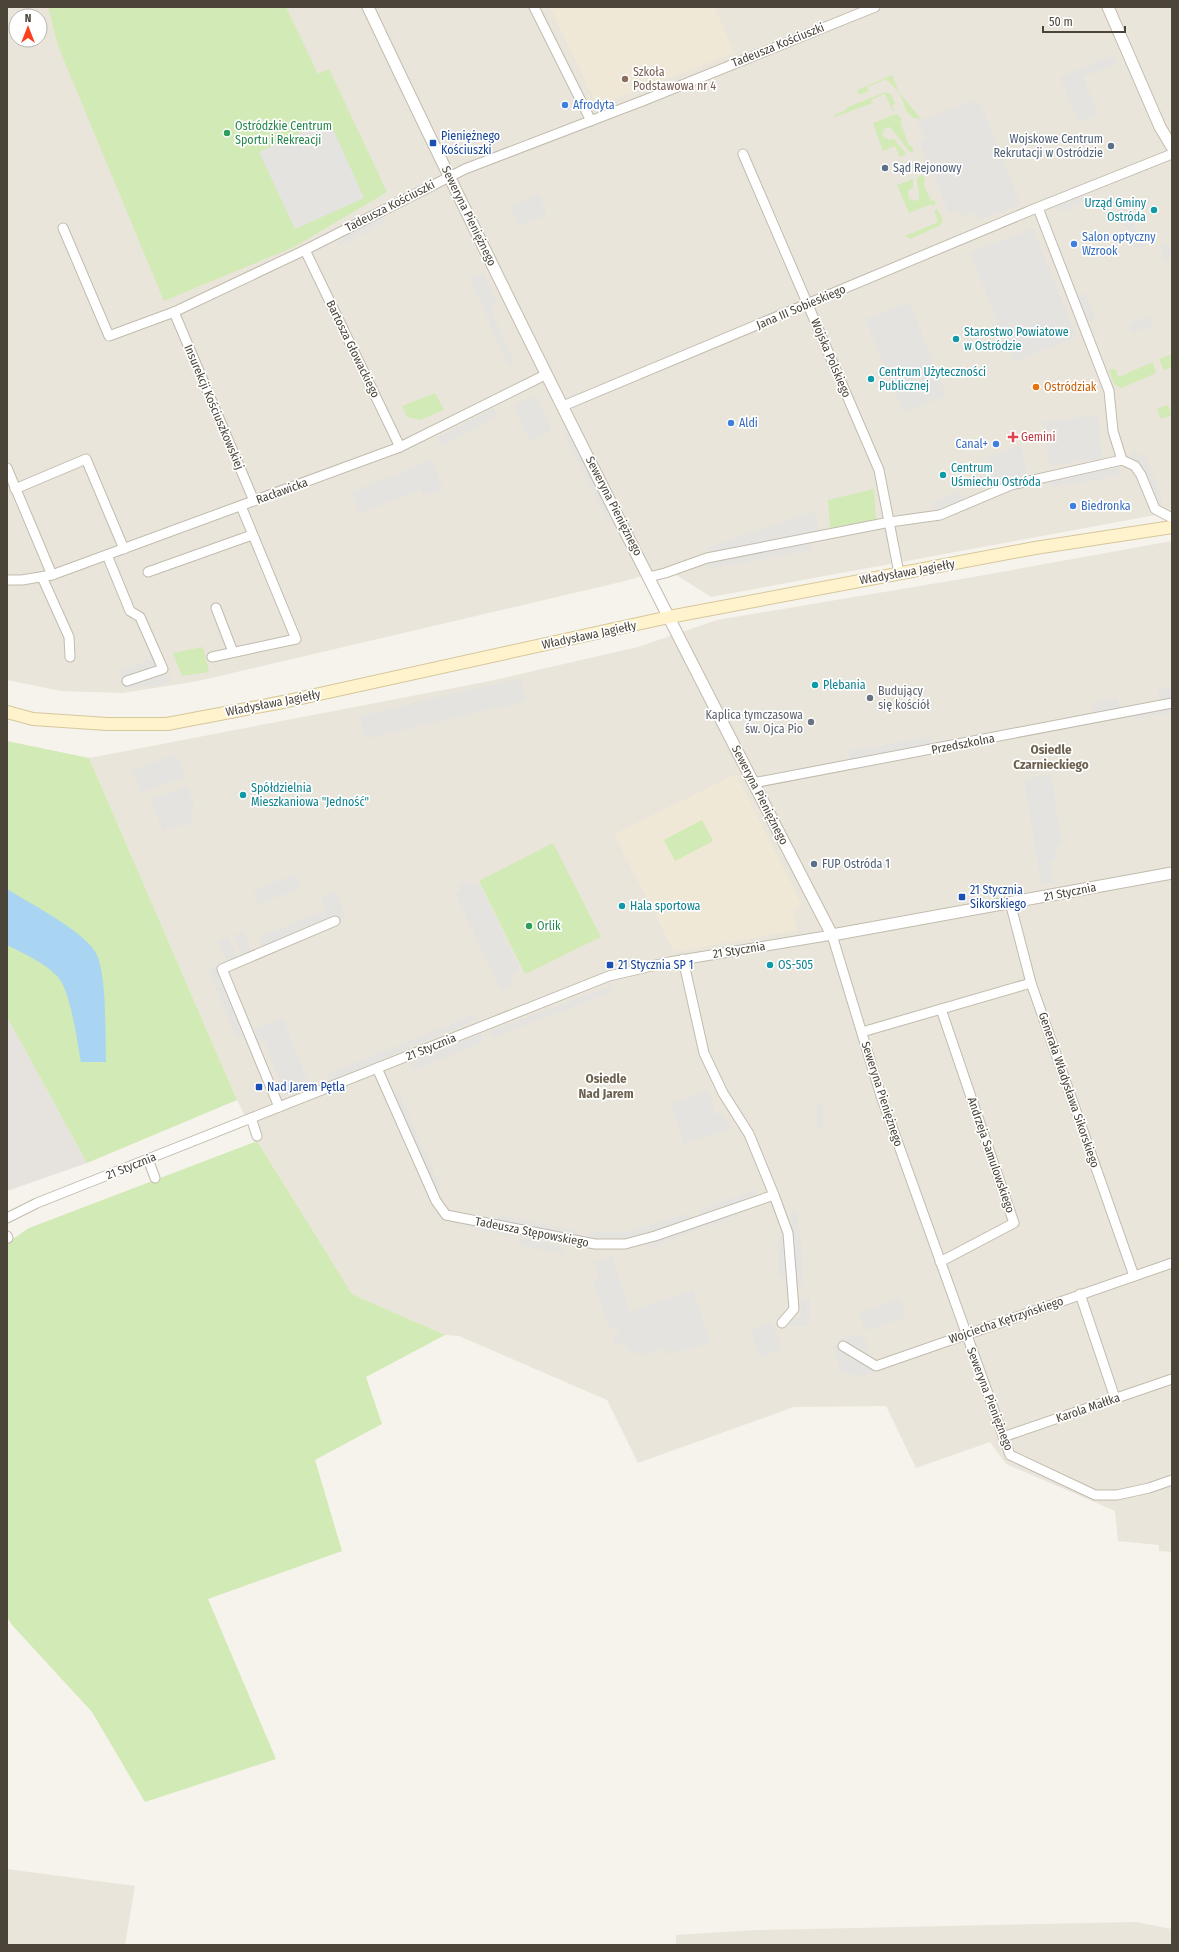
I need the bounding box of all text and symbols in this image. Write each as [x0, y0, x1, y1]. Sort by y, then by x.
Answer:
north arrow [8, 8, 48, 48]
scale bar [1043, 8, 1125, 34]
text: N [25, 12, 31, 25]
text: 50 m [1049, 15, 1073, 29]
street label: Tadeusza Kościuszki [730, 20, 826, 70]
place label: Szkoła Podstawowa nr 4 [633, 65, 716, 93]
marker: Szkoła Podstawowa nr 4 [620, 74, 630, 84]
place label: Afrodyta [573, 98, 615, 112]
marker: Afrodyta [560, 100, 570, 110]
place label: Ostródzkie Centrum Sportu i Rekreacji [235, 119, 332, 147]
marker: Ostródzkie Centrum Sportu i Rekreacji [222, 128, 232, 138]
place label: Pieniężnego Kościuszki [441, 129, 500, 157]
place label: Wojskowe Centrum Rekrutacji w Ostródzie [993, 132, 1103, 160]
marker: Pieniężnego Kościuszki [428, 138, 438, 148]
marker: Wojskowe Centrum Rekrutacji w Ostródzie [1106, 141, 1116, 151]
place label: Sąd Rejonowy [893, 161, 962, 175]
marker: Sąd Rejonowy [880, 163, 890, 173]
street label: Seweryna Pieniężnego [439, 164, 499, 268]
street label: Tadeusza Kościuszki [343, 177, 437, 235]
place label: Urząd Gminy Ostróda [1084, 196, 1147, 224]
marker: Urząd Gminy Ostróda [1149, 205, 1159, 215]
place label: Salon optyczny Wzrook [1082, 230, 1156, 258]
marker: Salon optyczny Wzrook [1069, 239, 1079, 249]
street label: Jana III Sobieskiego [754, 282, 848, 332]
street label: Bartosza Głowackiego [323, 298, 383, 400]
street label: Wojska Polskiego [808, 316, 854, 400]
place label: Starostwo Powiatowe w Ostródzie [964, 325, 1069, 353]
marker: Starostwo Powiatowe w Ostródzie [951, 334, 961, 344]
street label: Insurekcji Kościuszkowskiej [181, 342, 247, 472]
place label: Centrum Użyteczności Publicznej [879, 365, 986, 393]
marker: Centrum Użyteczności Publicznej [866, 374, 876, 384]
place label: Ostródziak [1044, 380, 1097, 394]
marker: Ostródziak [1031, 382, 1041, 392]
place label: Aldi [739, 416, 758, 430]
marker: Aldi [726, 418, 736, 428]
place label: Gemini [1021, 430, 1055, 444]
marker: Gemini [1008, 432, 1018, 442]
place label: Canal+ [956, 437, 988, 451]
marker: Canal+ [991, 439, 1001, 449]
street label: Seweryna Pieniężnego [583, 454, 645, 558]
place label: Centrum Uśmiechu Ostróda [951, 461, 1041, 489]
marker: Centrum Uśmiechu Ostróda [938, 470, 948, 480]
street label: Racławicka [254, 475, 310, 507]
place label: Biedronka [1081, 499, 1131, 513]
marker: Biedronka [1068, 501, 1078, 511]
street label: Władysława Jagiełły [858, 557, 956, 587]
street label: Władysława Jagiełły [540, 618, 638, 652]
place label: Plebania [823, 678, 866, 692]
marker: Plebania [810, 680, 820, 690]
place label: Budujący się kościół [878, 684, 930, 712]
street label: Władysława Jagiełły [224, 687, 322, 719]
marker: Budujący się kościół [865, 693, 875, 703]
place label: Kaplica tymczasowa św. Ojca Pio [706, 708, 803, 736]
marker: Kaplica tymczasowa św. Ojca Pio [806, 717, 816, 727]
street label: Przedszkolna [930, 731, 996, 757]
district label: Osiedle Czarnieckiego [1013, 742, 1089, 772]
street label: Seweryna Pieniężnego [729, 743, 791, 847]
place label: Spółdzielnia Mieszkaniowa "Jedność" [251, 781, 369, 809]
marker: Spółdzielnia Mieszkaniowa "Jedność" [238, 790, 248, 800]
place label: FUP Ostróda 1 [822, 857, 890, 871]
marker: FUP Ostróda 1 [809, 859, 819, 869]
street label: 21 Stycznia [1043, 880, 1097, 904]
place label: 21 Stycznia Sikorskiego [970, 883, 1026, 911]
marker: 21 Stycznia Sikorskiego [957, 892, 967, 902]
place label: Hala sportowa [630, 899, 701, 913]
marker: Hala sportowa [617, 901, 627, 911]
place label: Orlik [537, 919, 561, 933]
marker: Orlik [524, 921, 534, 931]
street label: 21 Stycznia [712, 939, 766, 961]
place label: 21 Stycznia SP 1 [618, 958, 693, 972]
place label: OS-505 [778, 958, 814, 972]
marker: 21 Stycznia SP 1 [605, 960, 615, 970]
marker: OS-505 [765, 960, 775, 970]
street label: Generała Władysława Sikorskiego [1036, 1010, 1102, 1170]
street label: 21 Stycznia [404, 1031, 458, 1063]
street label: Seweryna Pieniężnego [858, 1040, 906, 1148]
district label: Osiedle Nad Jarem [578, 1071, 634, 1101]
place label: Nad Jarem Pętla [267, 1080, 345, 1094]
marker: Nad Jarem Pętla [254, 1082, 264, 1092]
street label: Andrzeja Samulowskiego [965, 1095, 1017, 1215]
street label: 21 Stycznia [104, 1150, 158, 1182]
street label: Tadeusza Stępowskiego [474, 1214, 590, 1250]
street label: Wojciecha Kętrzyńskiego [947, 1294, 1065, 1346]
street label: Seweryna Pieniężnego [964, 1345, 1016, 1453]
street label: Karola Małłka [1054, 1391, 1122, 1425]

